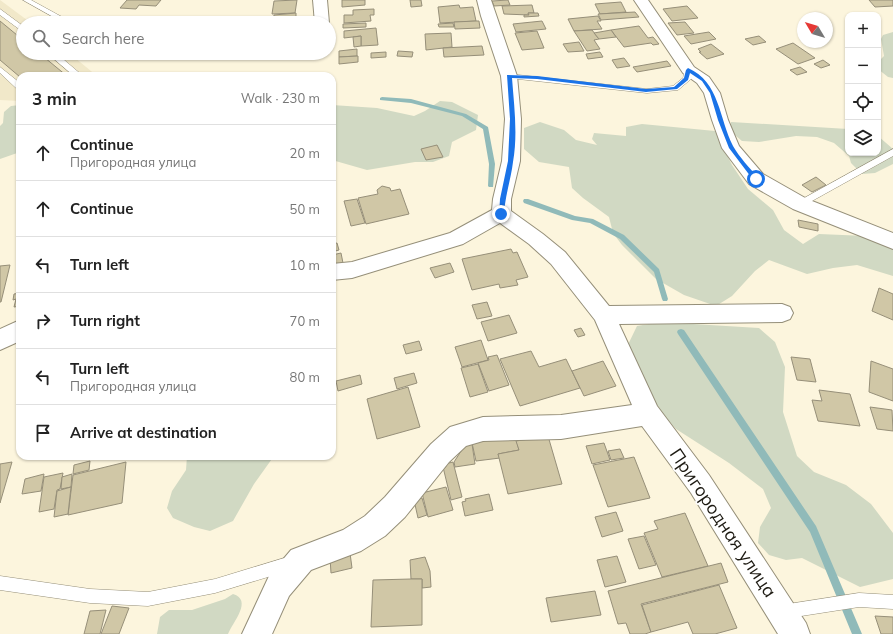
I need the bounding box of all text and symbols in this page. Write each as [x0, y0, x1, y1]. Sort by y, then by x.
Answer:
north arrow [797, 12, 833, 48]
map controls [845, 12, 881, 156]
button: + [845, 12, 881, 48]
search box [16, 16, 336, 60]
icon: search [30, 27, 52, 49]
text: Search here [62, 29, 144, 48]
button: − [845, 48, 881, 84]
button: locate [845, 84, 881, 120]
text: 3 min [32, 88, 77, 109]
text: Walk · 230 m [241, 90, 320, 106]
button: layers [845, 120, 881, 156]
text: Continue [70, 135, 133, 154]
icon: ahead [32, 142, 54, 164]
text: 20 m [290, 145, 320, 161]
text: Пригородная улица [70, 154, 196, 170]
route start [747, 170, 765, 188]
icon: ahead [32, 198, 54, 220]
text: Continue [70, 199, 133, 218]
text: 50 m [290, 201, 320, 217]
route end [492, 205, 510, 223]
icon: left [32, 254, 54, 276]
text: Turn left [70, 255, 129, 274]
text: 10 m [290, 257, 320, 273]
icon: right [32, 310, 54, 332]
text: Turn right [70, 311, 140, 330]
text: 70 m [290, 313, 320, 329]
text: Turn left [70, 359, 129, 378]
icon: left [32, 366, 54, 388]
text: 80 m [290, 369, 320, 385]
text: Пригородная улица [70, 378, 196, 394]
icon: arrive [32, 422, 54, 444]
text: Arrive at destination [70, 423, 217, 442]
street label: Пригородная улица [665, 444, 782, 602]

